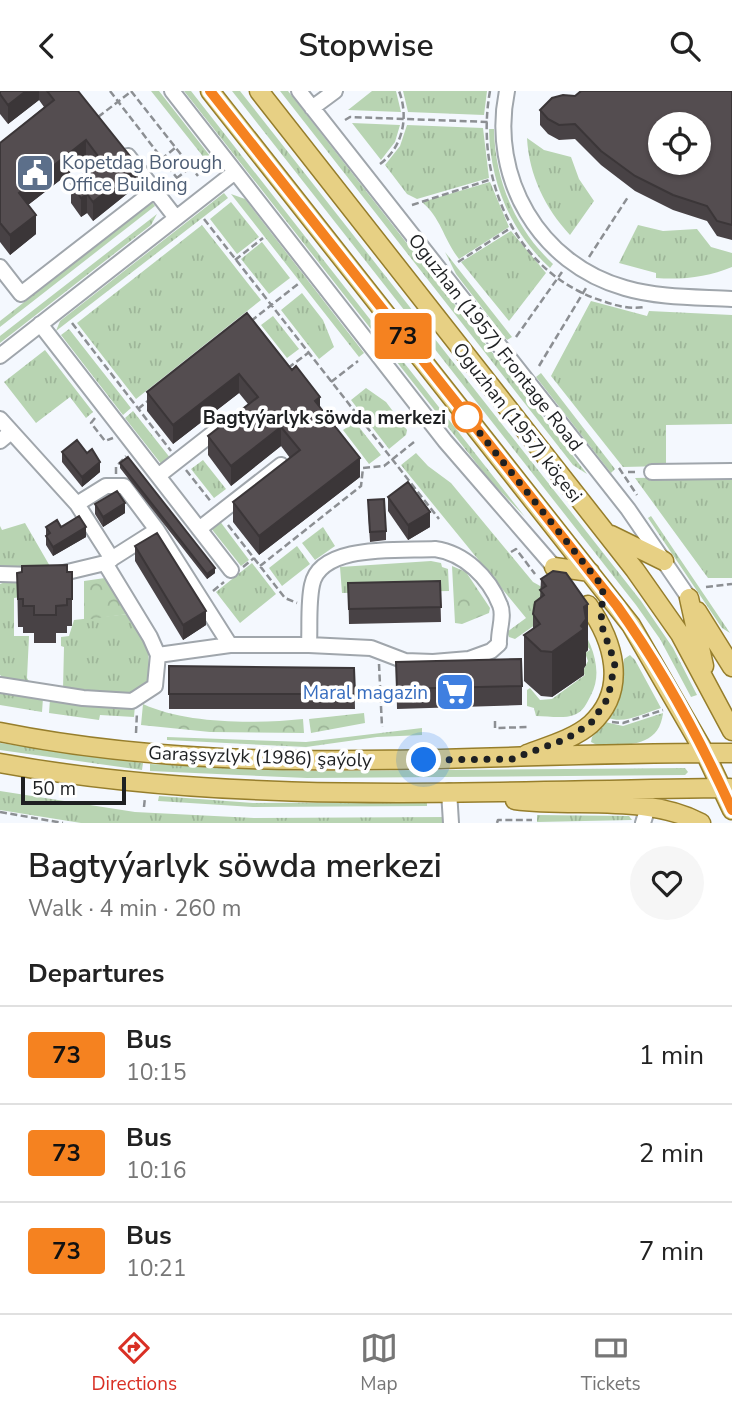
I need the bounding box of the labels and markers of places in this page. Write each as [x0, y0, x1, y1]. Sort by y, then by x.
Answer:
place label: Kopetdag Borough Office Building [62, 150, 222, 198]
public building icon: Kopetdag Borough Office Building [14, 152, 56, 194]
marker: Bagtyýarlyk söwda merkezi [452, 402, 482, 432]
place label: Bagtyýarlyk söwda merkezi [203, 405, 446, 431]
supermarket icon: Maral magazin [434, 671, 476, 713]
place label: Maral magazin [303, 680, 428, 706]

